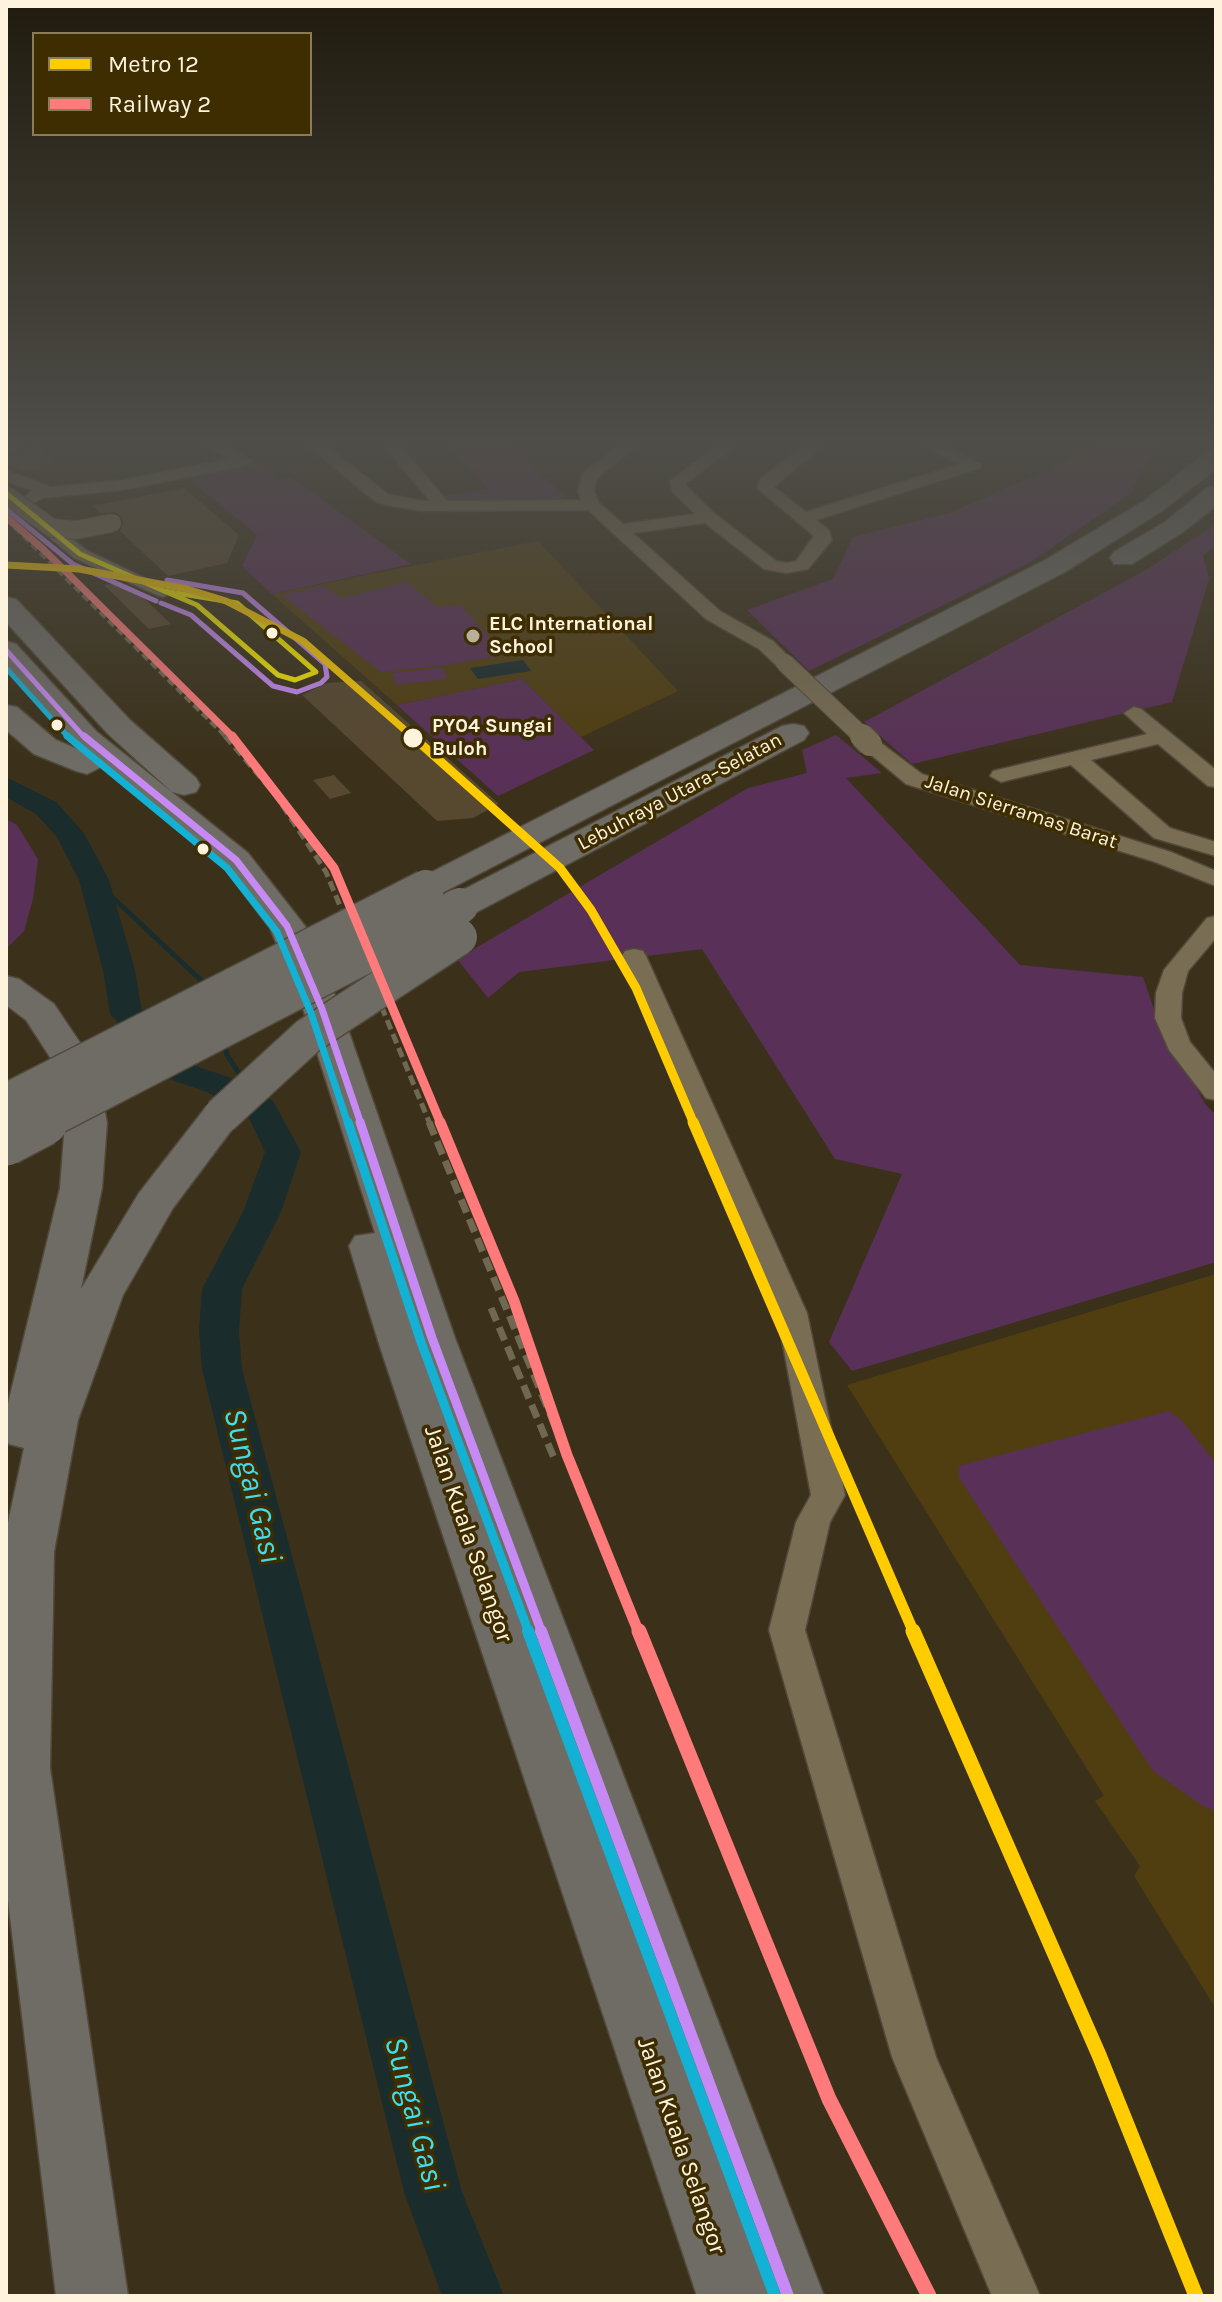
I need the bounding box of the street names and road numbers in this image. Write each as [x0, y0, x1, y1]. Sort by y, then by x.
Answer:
street label: Lebuhraya Utara–Selatan [574, 728, 786, 856]
street label: Jalan Sierramas Barat [922, 770, 1120, 854]
street label: Jalan Kuala Selangor [417, 1422, 519, 1646]
street label: Jalan Kuala Selangor [630, 2034, 732, 2258]

